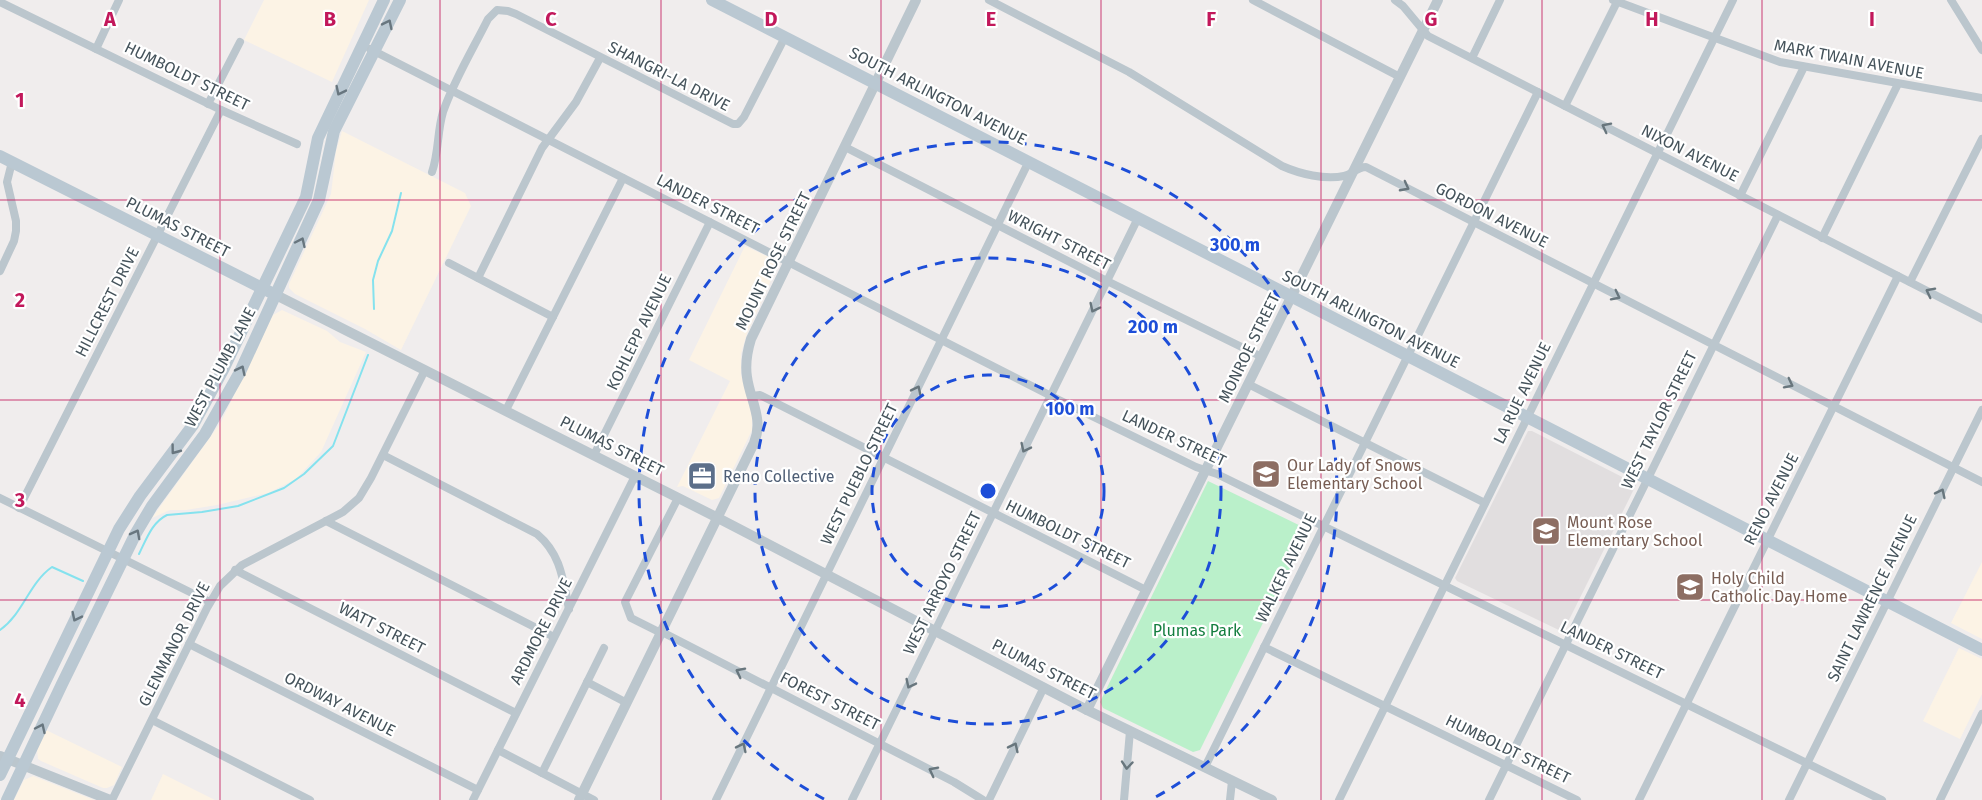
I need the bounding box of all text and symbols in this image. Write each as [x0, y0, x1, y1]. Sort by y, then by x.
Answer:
text: A [103, 7, 117, 31]
text: B [324, 7, 336, 31]
text: C [545, 7, 557, 31]
text: D [764, 7, 778, 31]
text: E [986, 7, 996, 31]
text: F [1206, 7, 1216, 31]
text: G [1425, 7, 1437, 31]
text: H [1645, 7, 1659, 31]
text: I [1869, 7, 1875, 31]
one-way arrow [380, 19, 392, 30]
street label: MARK TWAIN AVENUE [1773, 35, 1925, 83]
street label: SHANGRI-LA DRIVE [605, 37, 733, 115]
street label: HUMBOLDT STREET [121, 38, 253, 115]
street label: SOUTH ARLINGTON AVENUE [846, 43, 1030, 149]
one-way arrow [336, 84, 347, 95]
text: 1 [15, 88, 25, 112]
street label: NIXON AVENUE [1638, 120, 1742, 186]
one-way arrow [1602, 123, 1613, 135]
street label: LANDER STREET [654, 170, 763, 238]
street label: GORDON AVENUE [1433, 178, 1551, 252]
one-way arrow [1398, 180, 1409, 191]
street label: MOUNT ROSE STREET [731, 188, 815, 333]
street label: PLUMAS STREET [123, 193, 234, 262]
street label: WRIGHT STREET [1004, 206, 1114, 274]
text: 300 m [1209, 234, 1260, 256]
one-way arrow [293, 238, 305, 249]
street label: HILLCREST DRIVE [71, 244, 143, 360]
street label: SOUTH ARLINGTON AVENUE [1279, 266, 1463, 372]
street label: KOHLEPP AVENUE [603, 271, 675, 393]
text: 2 [15, 288, 25, 312]
one-way arrow [1609, 288, 1620, 300]
one-way arrow [1926, 288, 1936, 299]
street label: MONROE STREET [1214, 290, 1284, 406]
one-way arrow [1090, 301, 1101, 312]
street label: WEST PLUMB LANE [180, 304, 260, 430]
text: 200 m [1128, 316, 1178, 338]
street label: LA RUE AVENUE [1489, 339, 1555, 447]
street label: WEST TAYLOR STREET [1617, 347, 1701, 492]
one-way arrow [233, 366, 245, 377]
one-way arrow [1783, 377, 1794, 388]
one-way arrow [910, 385, 922, 396]
text: 100 m [1046, 398, 1094, 420]
street label: WEST PUEBLO STREET [816, 400, 902, 548]
street label: LANDER STREET [1119, 406, 1230, 471]
street label: PLUMAS STREET [557, 412, 668, 481]
one-way arrow [1021, 442, 1032, 453]
one-way arrow [172, 443, 183, 454]
street label: RENO AVENUE [1740, 450, 1802, 548]
place label: Our Lady of Snows Elementary School [1287, 456, 1423, 493]
school or university icon: Our Lady of Snows Elementary School [1250, 458, 1282, 490]
office icon: Reno Collective [686, 460, 718, 492]
place label: Reno Collective [723, 467, 835, 486]
centre of rings [978, 481, 998, 501]
text: 3 [14, 488, 25, 512]
one-way arrow [1934, 488, 1945, 499]
street label: HUMBOLDT STREET [1002, 496, 1134, 573]
street label: WEST ARROYO STREET [899, 508, 985, 658]
street label: WALKER AVENUE [1251, 510, 1321, 626]
street label: SAINT LAWRENCE AVENUE [1823, 511, 1921, 685]
place label: Mount Rose Elementary School [1567, 513, 1703, 550]
school or university icon: Mount Rose Elementary School [1530, 515, 1562, 547]
one-way arrow [128, 529, 140, 540]
place label: Holy Child Catholic Day Home [1711, 569, 1847, 606]
school or university icon: Holy Child Catholic Day Home [1674, 571, 1706, 603]
street label: ARDMORE DRIVE [506, 575, 576, 687]
street label: GLENMANOR DRIVE [134, 579, 214, 709]
street label: WATT STREET [336, 598, 429, 658]
one-way arrow [72, 610, 84, 621]
street label: LANDER STREET [1557, 617, 1667, 684]
park label: Plumas Park [1153, 621, 1242, 640]
street label: PLUMAS STREET [989, 635, 1100, 704]
street label: ORDWAY AVENUE [281, 668, 399, 740]
one-way arrow [736, 668, 747, 679]
street label: FOREST STREET [777, 668, 884, 735]
one-way arrow [905, 677, 917, 688]
text: 4 [14, 688, 26, 712]
street label: HUMBOLDT STREET [1442, 711, 1574, 788]
one-way arrow [33, 723, 45, 734]
one-way arrow [734, 743, 746, 754]
one-way arrow [1007, 743, 1019, 754]
one-way arrow [1121, 761, 1134, 770]
one-way arrow [928, 766, 939, 778]

